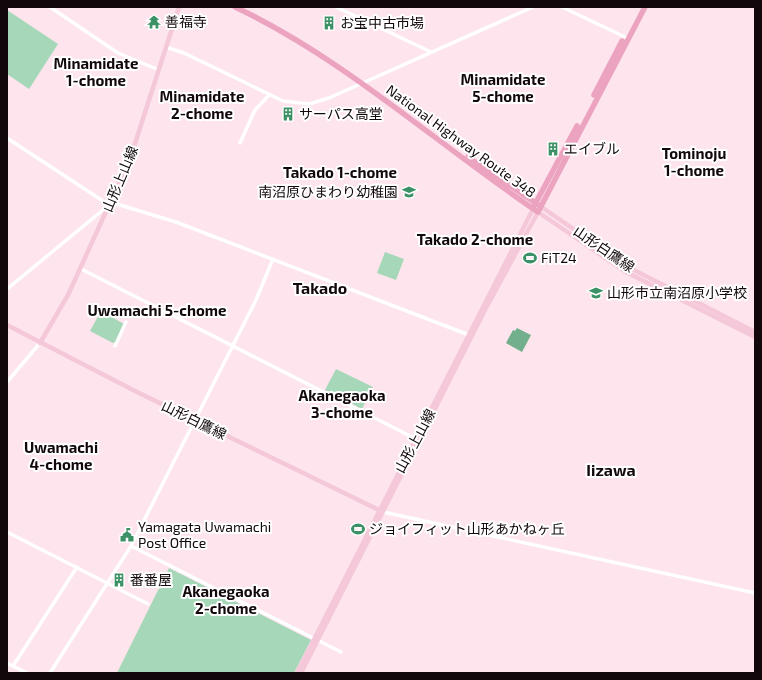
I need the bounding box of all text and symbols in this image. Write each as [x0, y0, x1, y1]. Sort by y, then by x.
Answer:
place label: 善福寺 [165, 13, 207, 30]
temple icon: 善福寺 [146, 14, 162, 30]
place label: お宝中古市場 [340, 14, 424, 31]
building icon: お宝中古市場 [321, 15, 337, 31]
district label: Minamidate 1-chome [54, 54, 138, 89]
district label: Minamidate 5-chome [461, 70, 545, 105]
street label: National Highway Route 348 [383, 81, 539, 201]
district label: Minamidate 2-chome [160, 87, 244, 122]
place label: サーパス高堂 [299, 105, 383, 122]
building icon: サーパス高堂 [280, 106, 296, 122]
place label: エイブル [564, 140, 620, 157]
building icon: エイブル [545, 141, 561, 157]
street label: 山形上山線 [98, 143, 141, 214]
district label: Tominoju 1-chome [662, 144, 726, 179]
district label: Takado 1-chome [283, 163, 397, 181]
place label: 南沼原ひまわり幼稚園 [258, 183, 398, 200]
school or university icon: 南沼原ひまわり幼稚園 [401, 184, 417, 200]
street label: 山形白鷹線 [571, 222, 638, 275]
district label: Takado 2-chome [417, 230, 533, 248]
place label: FiT24 [541, 249, 577, 266]
sports icon: FiT24 [522, 250, 538, 266]
district label: Takado [293, 278, 347, 297]
place label: 山形市立南沼原小学校 [607, 284, 747, 301]
school or university icon: 山形市立南沼原小学校 [588, 285, 604, 301]
district label: Uwamachi 5-chome [88, 301, 226, 319]
district label: Akanegaoka 3-chome [298, 386, 386, 421]
street label: 山形白鷹線 [159, 397, 229, 443]
street label: 山形上山線 [391, 406, 438, 476]
district label: Uwamachi 4-chome [24, 438, 98, 473]
district label: Iizawa [586, 460, 636, 479]
place label: Yamagata Uwamachi Post Office [138, 518, 271, 551]
place label: ジョイフィット山形あかねヶ丘 [369, 520, 565, 537]
sports icon: ジョイフィット山形あかねヶ丘 [350, 521, 366, 537]
public building icon: Yamagata Uwamachi Post Office [119, 527, 135, 543]
place label: 番番屋 [130, 571, 172, 588]
building icon: 番番屋 [111, 572, 127, 588]
district label: Akanegaoka 2-chome [182, 582, 270, 617]

